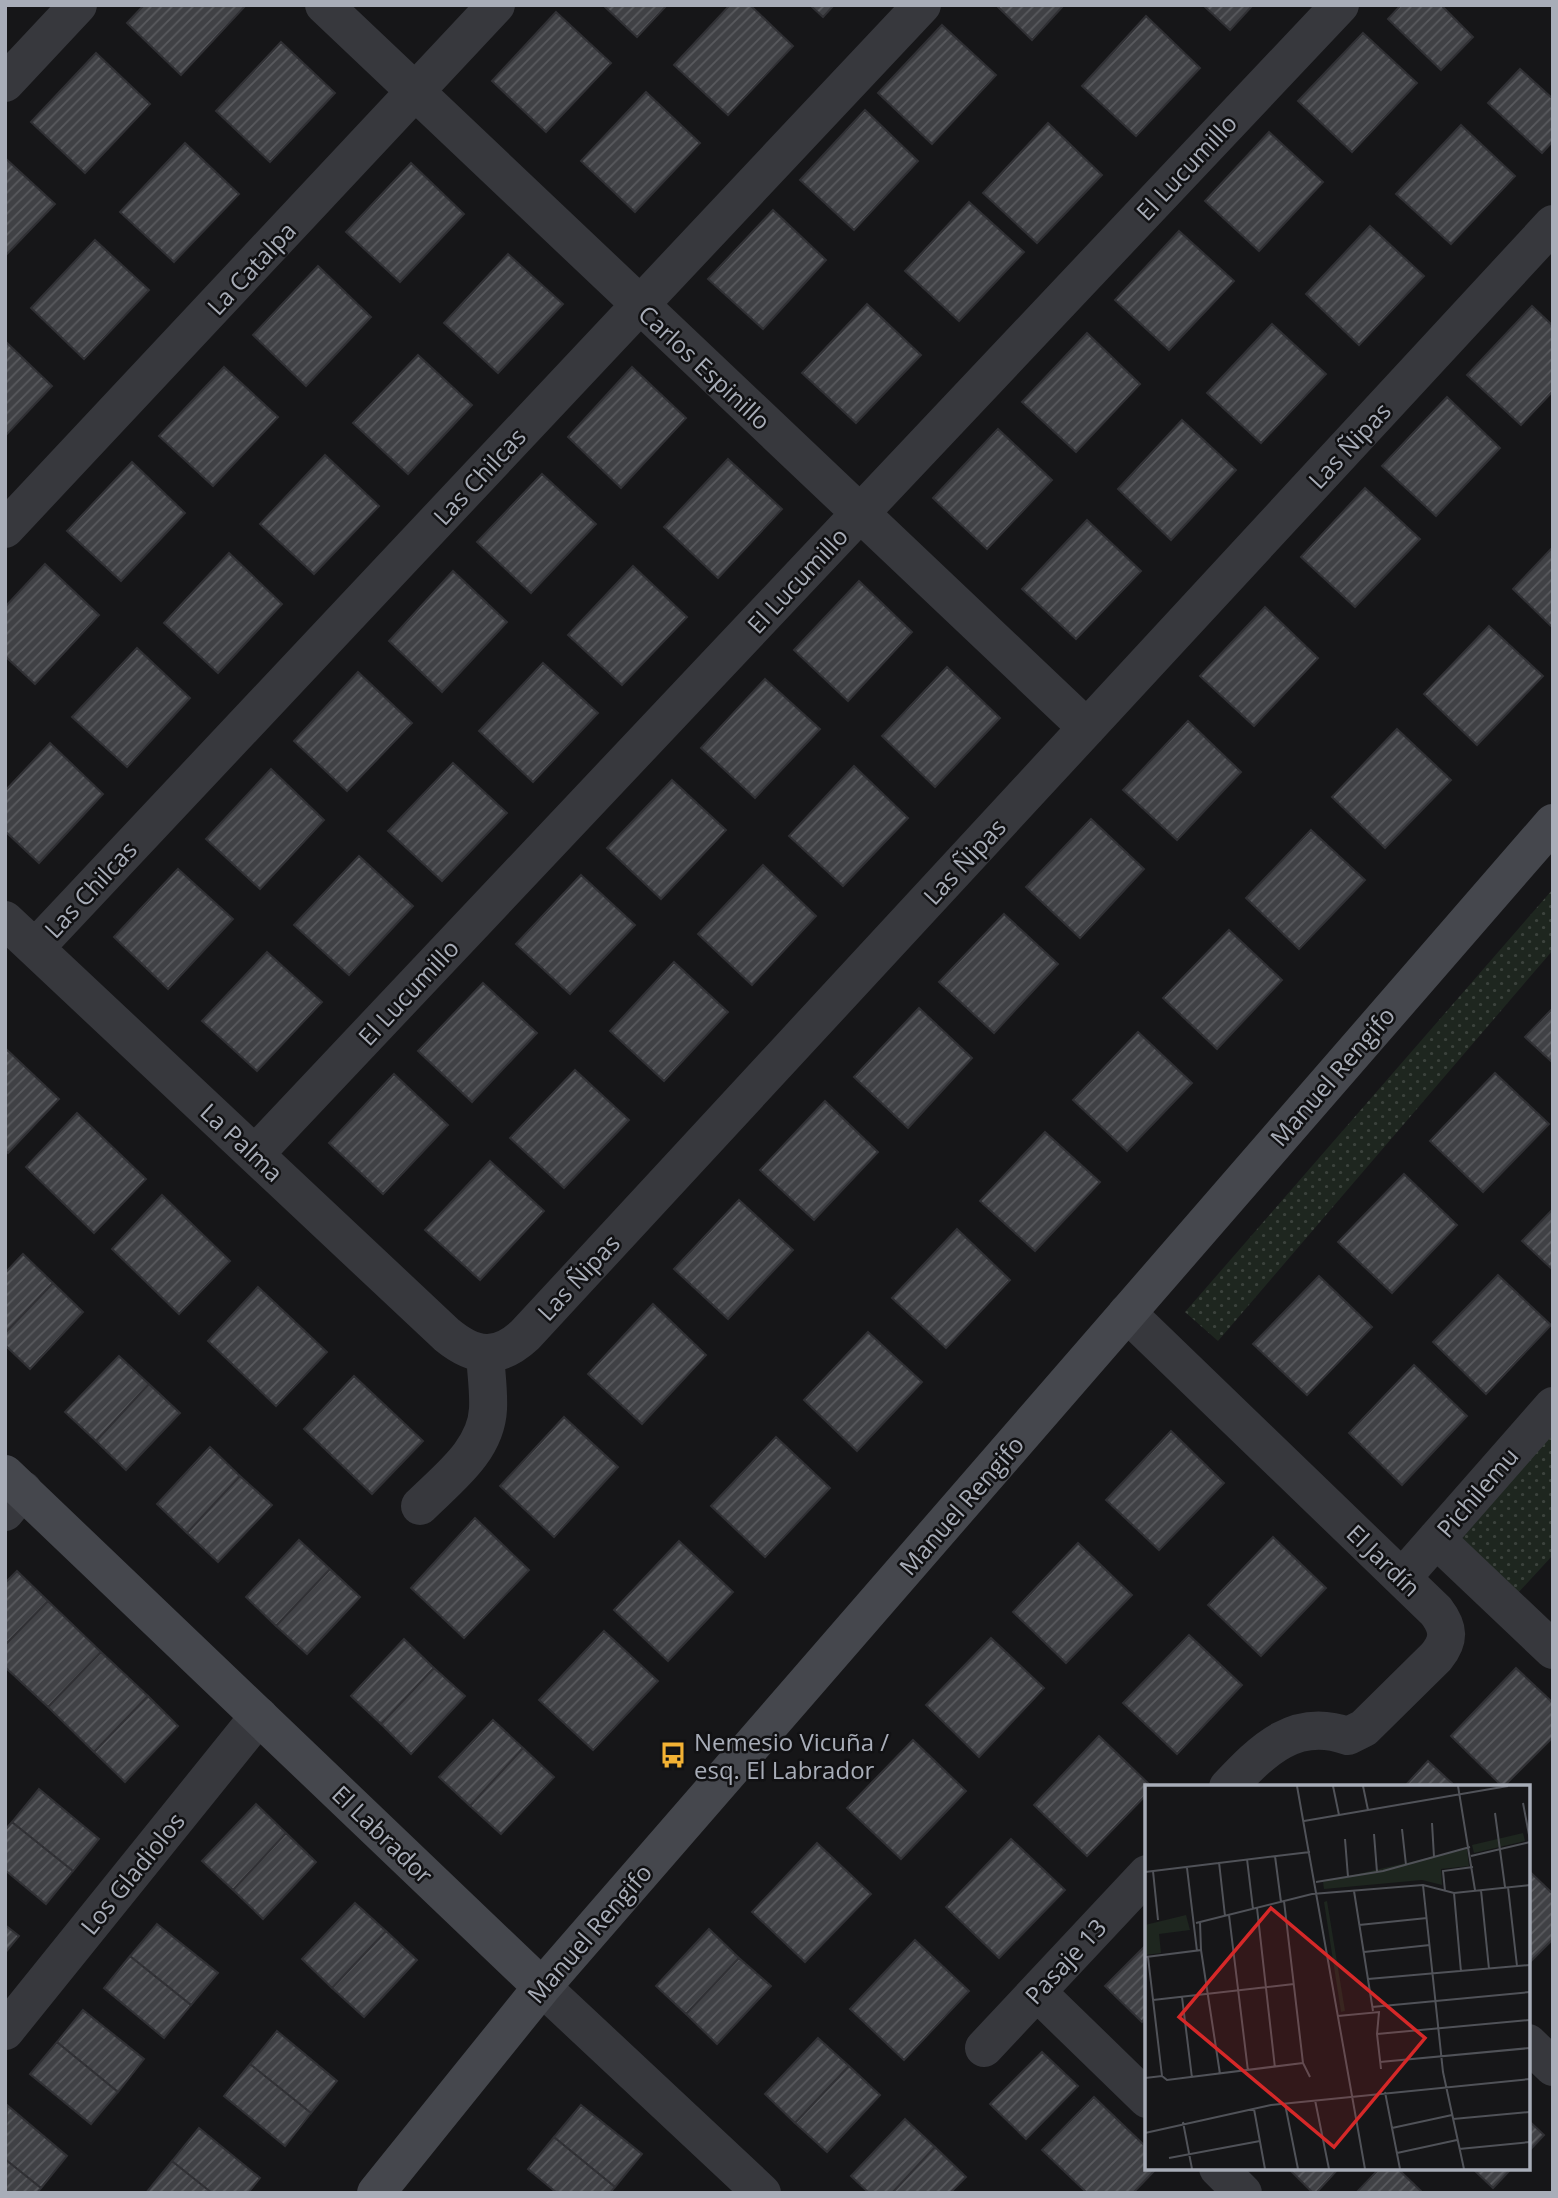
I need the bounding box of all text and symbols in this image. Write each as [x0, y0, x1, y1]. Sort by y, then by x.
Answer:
street label: El Lucumillo [1128, 107, 1244, 227]
street label: La Catalpa [199, 214, 303, 322]
street label: Carlos Espinillo [632, 297, 778, 437]
street label: Las Ñipas [1300, 395, 1398, 495]
street label: Las Chilcas [425, 420, 533, 532]
street label: El Lucumillo [739, 520, 855, 640]
street label: Las Ñipas [915, 811, 1013, 911]
street label: Las Chilcas [36, 833, 144, 945]
street label: El Lucumillo [350, 932, 466, 1052]
street label: Manuel Rengifo [1262, 999, 1402, 1153]
street label: La Palma [194, 1095, 290, 1189]
street label: Las Ñipas [529, 1227, 627, 1327]
street label: Manuel Rengifo [891, 1428, 1031, 1582]
street label: Pichilemu [1429, 1440, 1525, 1544]
street label: El Jardín [1340, 1517, 1428, 1603]
place label: Nemesio Vicuña / esq. El Labrador [694, 1725, 889, 1786]
bus stop icon: Nemesio Vicuña / esq. El Labrador [658, 1740, 688, 1770]
street label: El Labrador [325, 1778, 441, 1891]
inset map [1145, 1785, 1530, 2170]
street label: Los Gladiolos [72, 1805, 192, 1941]
street label: Manuel Rengifo [519, 1856, 659, 2010]
street label: Pasaje 13 [1017, 1911, 1113, 2011]

